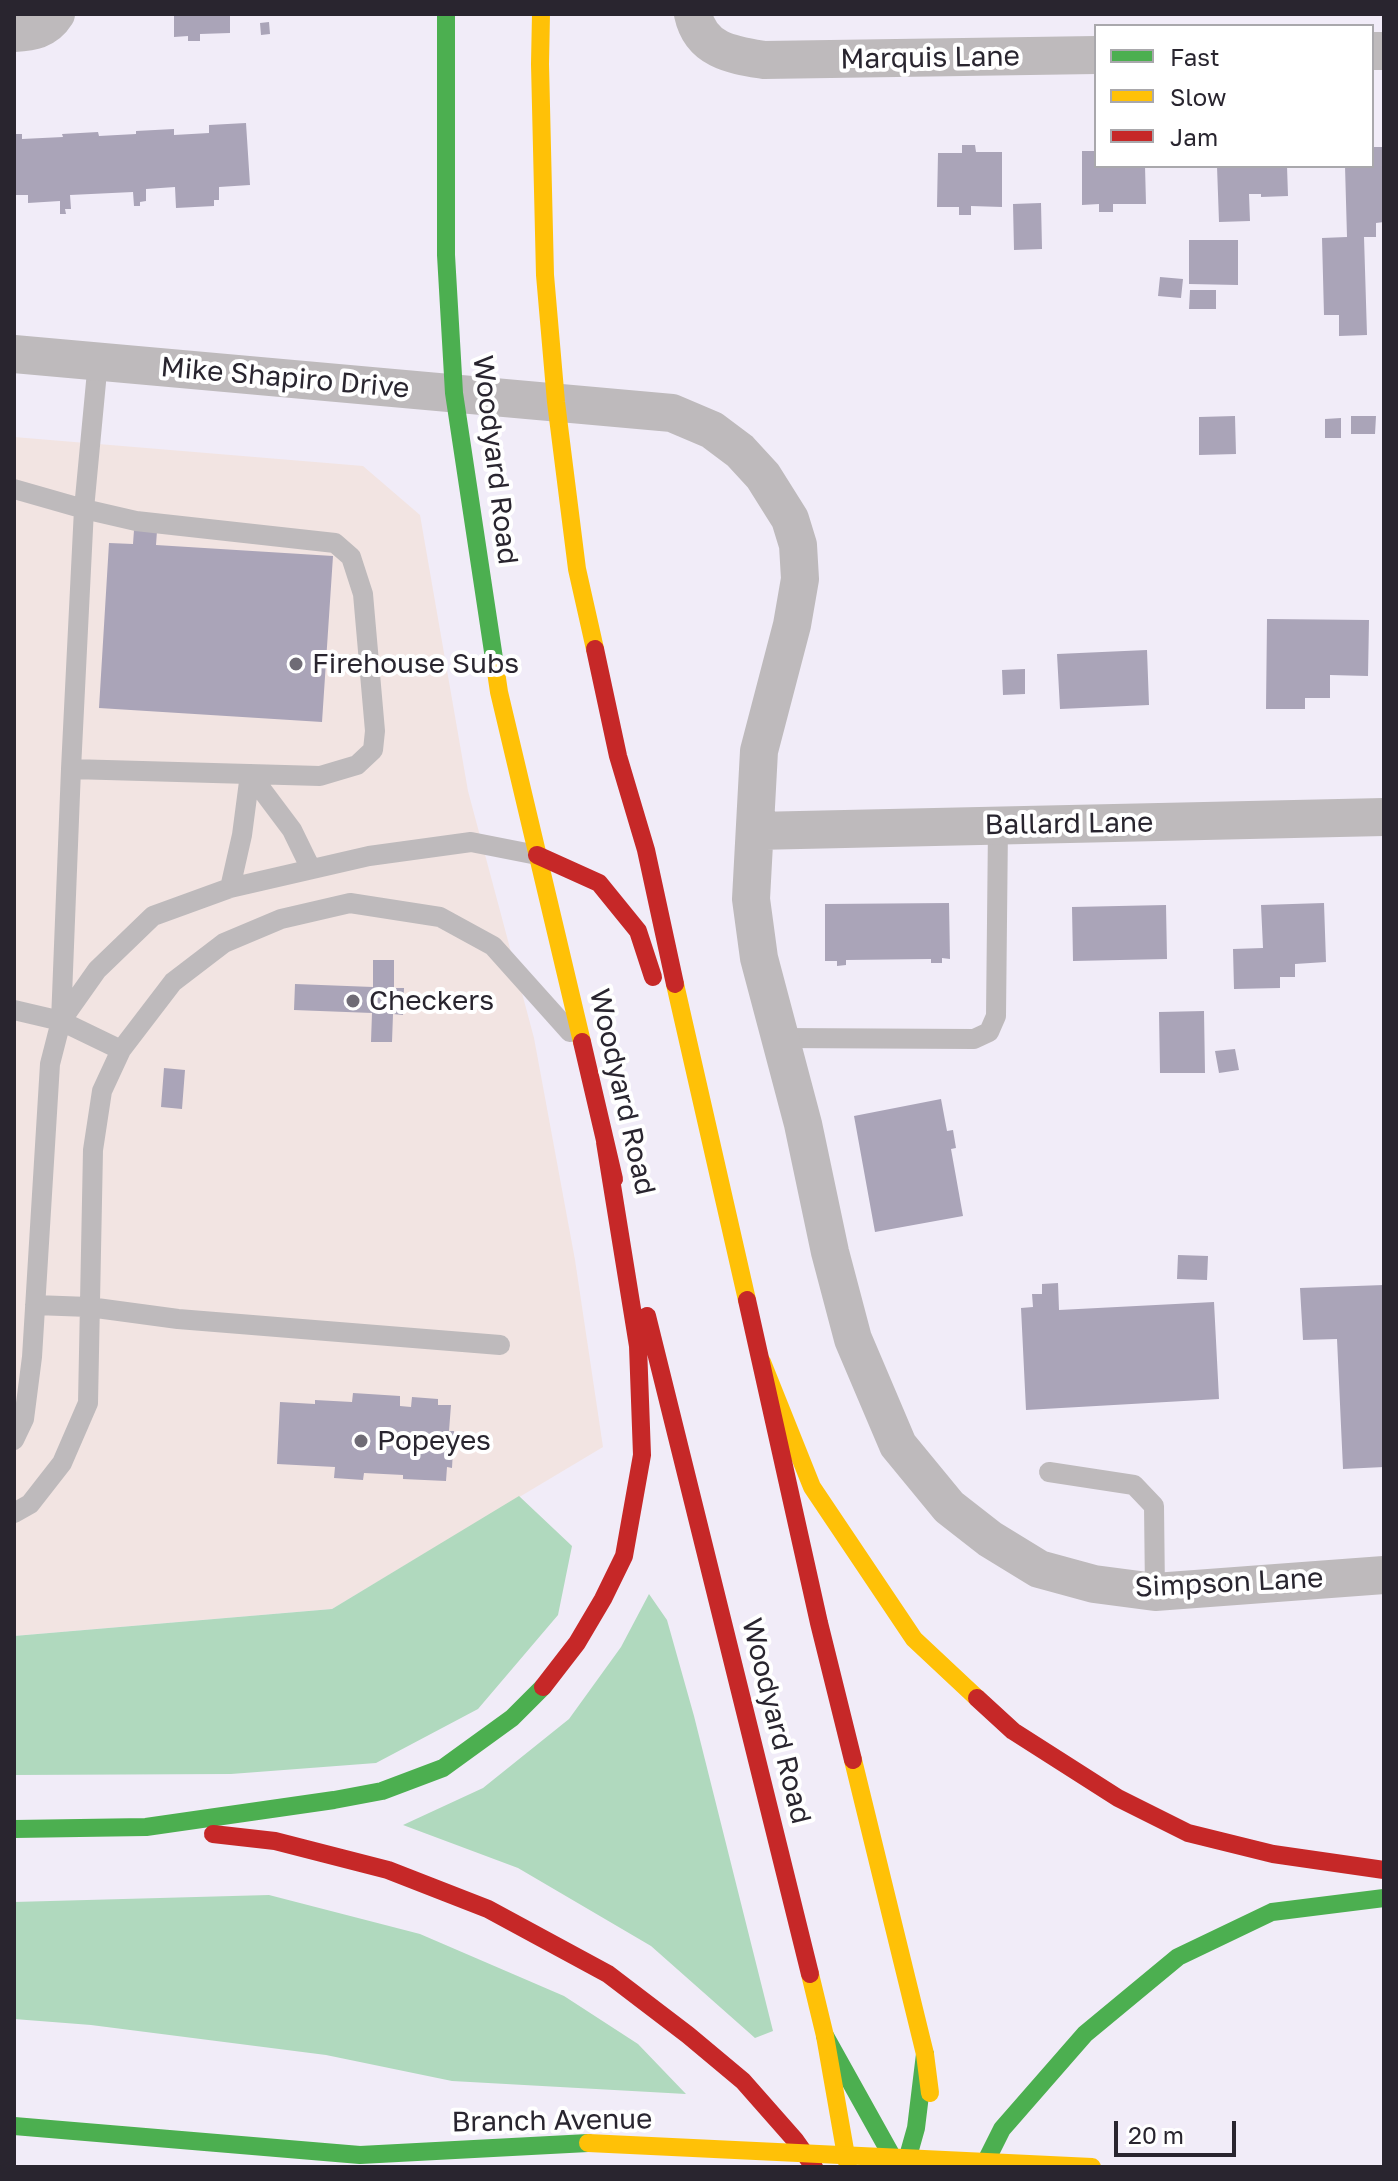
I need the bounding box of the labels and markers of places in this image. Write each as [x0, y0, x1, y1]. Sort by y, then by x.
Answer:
place label: Firehouse Subs [312, 647, 519, 681]
marker: Firehouse Subs [287, 655, 305, 673]
place label: Checkers [369, 984, 494, 1018]
marker: Checkers [344, 992, 362, 1010]
place label: Popeyes [377, 1424, 491, 1458]
marker: Popeyes [352, 1432, 370, 1450]

